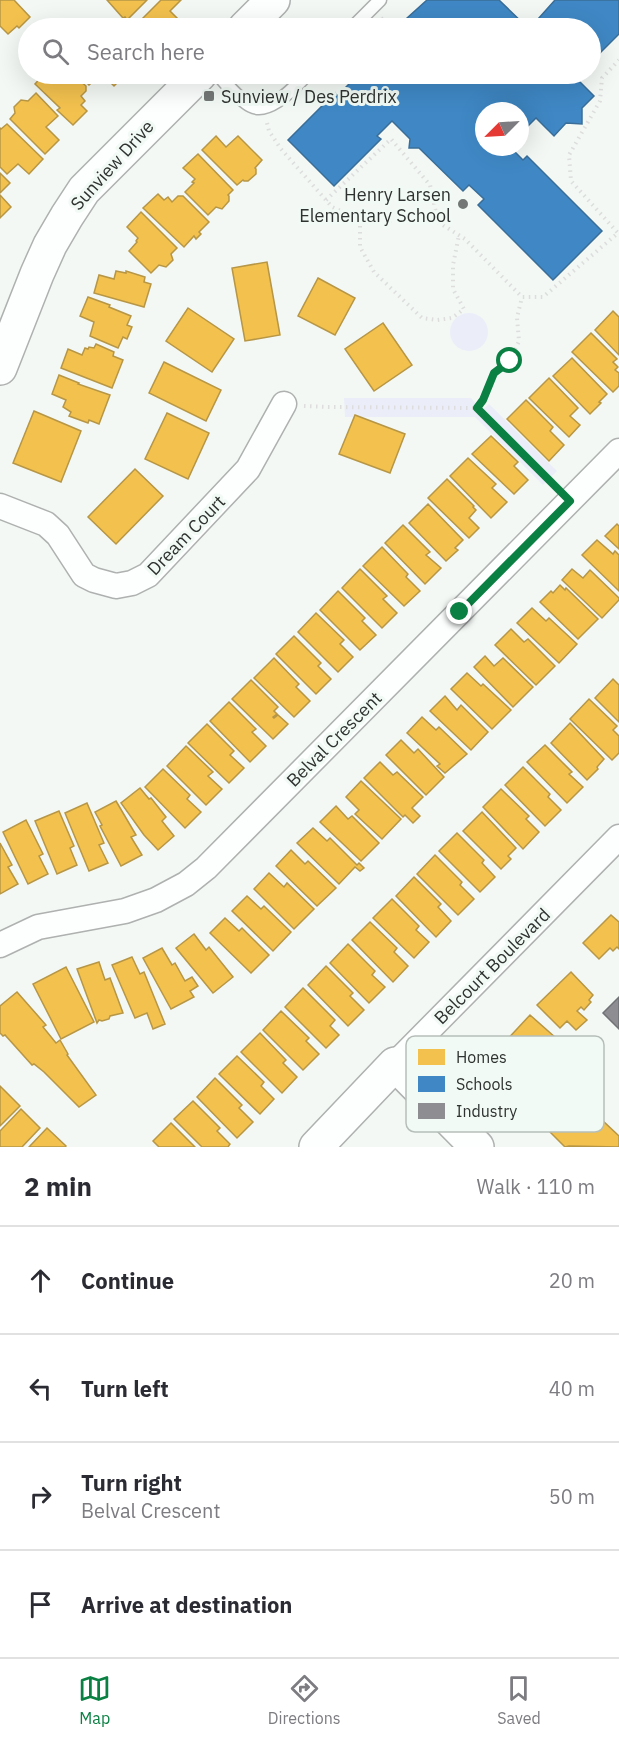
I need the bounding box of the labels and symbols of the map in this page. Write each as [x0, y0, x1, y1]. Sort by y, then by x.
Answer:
place label: Sunview / Des Perdrix [221, 85, 397, 108]
marker: Sunview / Des Perdrix [202, 89, 216, 103]
north arrow [475, 102, 529, 156]
street label: Sunview Drive [65, 115, 159, 215]
place label: Henry Larsen Elementary School [299, 183, 451, 227]
marker: Henry Larsen Elementary School [456, 197, 470, 211]
route start [496, 347, 522, 373]
street label: Dream Court [142, 490, 230, 580]
route end [446, 598, 472, 624]
street label: Belval Crescent [281, 686, 387, 792]
street label: Belcourt Boulevard [429, 903, 555, 1029]
legend [406, 1036, 604, 1132]
text: Homes [456, 1047, 507, 1067]
text: Schools [456, 1074, 513, 1094]
text: Industry [456, 1101, 517, 1121]

